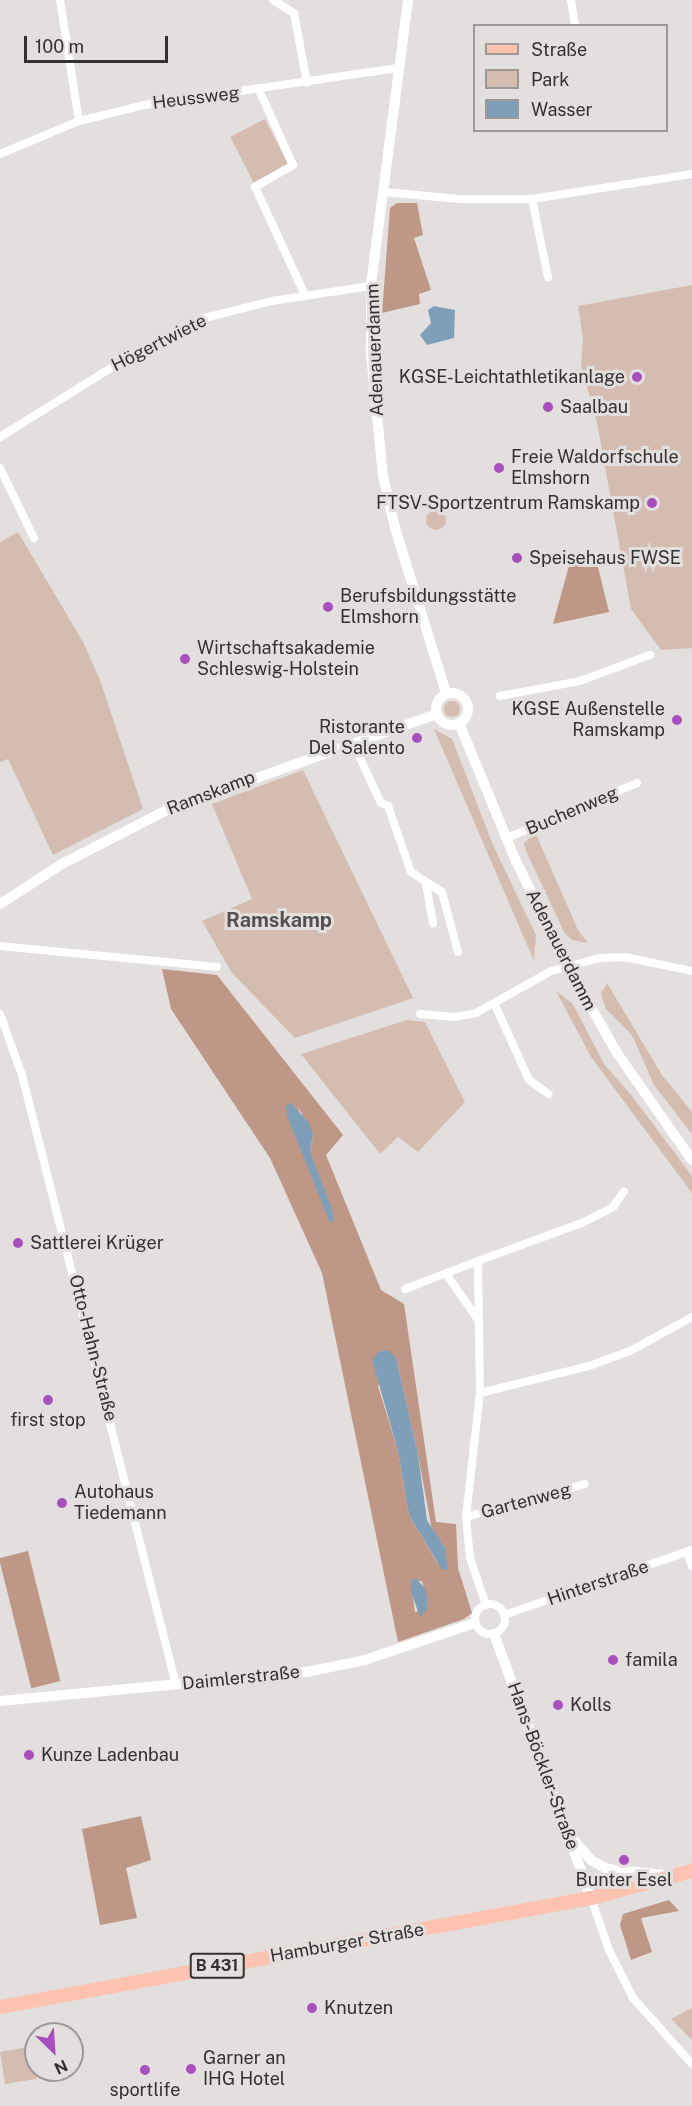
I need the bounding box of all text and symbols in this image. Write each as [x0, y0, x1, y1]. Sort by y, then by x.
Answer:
scale bar [27, 24, 171, 62]
legend [473, 24, 668, 132]
text: 100 m [35, 36, 84, 57]
text: Straße [531, 39, 587, 60]
text: Park [531, 69, 569, 90]
street label: Heussweg [151, 82, 241, 114]
text: Wasser [531, 99, 593, 120]
street label: Adenauerdamm [362, 283, 388, 417]
street label: Högertwiete [108, 310, 210, 376]
place label: KGSE-Leichtathletikanlage [399, 366, 625, 388]
marker: KGSE-Leichtathletikanlage [630, 370, 644, 384]
place label: Saalbau [560, 396, 628, 418]
marker: Saalbau [541, 400, 555, 414]
place label: Freie Waldorfschule Elmshorn [511, 447, 679, 490]
marker: Freie Waldorfschule Elmshorn [492, 461, 506, 475]
place label: FTSV-Sportzentrum Ramskamp [376, 492, 640, 514]
marker: FTSV-Sportzentrum Ramskamp [645, 496, 659, 510]
place label: Speisehaus FWSE [529, 547, 681, 569]
marker: Speisehaus FWSE [510, 551, 524, 565]
place label: Berufsbildungsstätte Elmshorn [340, 586, 516, 628]
marker: Berufsbildungsstätte Elmshorn [321, 600, 335, 614]
place label: Wirtschaftsakademie Schleswig-Holstein [197, 638, 375, 680]
marker: Wirtschaftsakademie Schleswig-Holstein [178, 652, 192, 666]
place label: KGSE Außenstelle Ramskamp [512, 699, 665, 742]
marker: KGSE Außenstelle Ramskamp [670, 713, 684, 727]
place label: Ristorante Del Salento [308, 717, 405, 760]
marker: Ristorante Del Salento [410, 731, 424, 745]
street label: Ramskamp [164, 766, 258, 820]
street label: Buchenweg [523, 782, 621, 840]
street label: Adenauerdamm [521, 886, 601, 1014]
district label: Ramskamp [226, 908, 332, 932]
place label: Sattlerei Krüger [30, 1232, 164, 1254]
marker: Sattlerei Krüger [11, 1236, 25, 1250]
street label: Otto-Hahn-Straße [64, 1273, 122, 1423]
marker: first stop [41, 1393, 55, 1407]
place label: first stop [10, 1409, 86, 1431]
street label: Gartenweg [479, 1479, 573, 1523]
place label: Autohaus Tiedemann [74, 1482, 167, 1524]
marker: Autohaus Tiedemann [55, 1496, 69, 1510]
street label: Hinterstraße [545, 1556, 651, 1610]
place label: famila [625, 1649, 678, 1671]
marker: famila [606, 1653, 620, 1667]
street label: Daimlerstraße [181, 1661, 301, 1695]
street label: Hans-Böckler-Straße [503, 1679, 583, 1853]
place label: Kolls [570, 1694, 611, 1716]
marker: Kolls [551, 1698, 565, 1712]
place label: Kunze Ladenbau [41, 1744, 179, 1766]
marker: Kunze Ladenbau [22, 1748, 36, 1762]
marker: Bunter Esel [617, 1853, 631, 1867]
place label: Bunter Esel [576, 1869, 672, 1891]
street label: Hamburger Straße [268, 1919, 426, 1967]
road number: B 431 [188, 1953, 246, 1979]
place label: Knutzen [324, 1997, 393, 2019]
marker: Knutzen [305, 2001, 319, 2015]
north arrow [24, 2022, 84, 2082]
place label: Garner an IHG Hotel [203, 2048, 286, 2090]
text: N [51, 2056, 71, 2078]
marker: Garner an IHG Hotel [184, 2062, 198, 2076]
marker: sportlife [138, 2063, 152, 2077]
place label: sportlife [110, 2079, 180, 2101]

